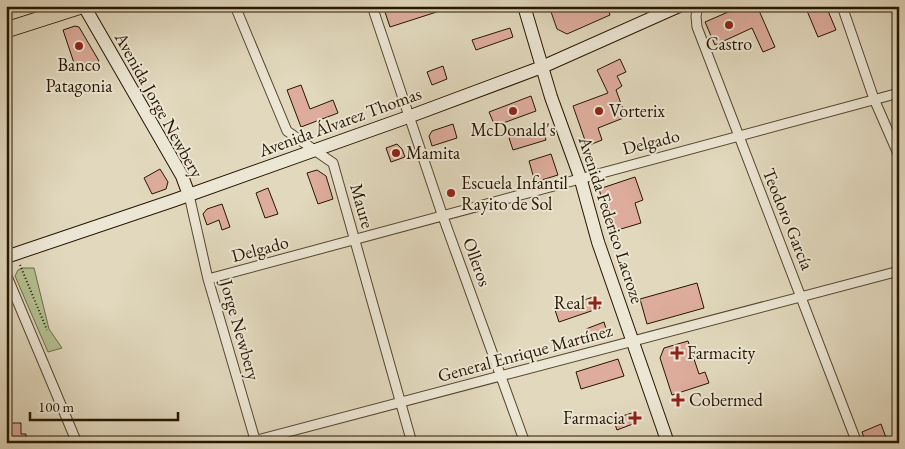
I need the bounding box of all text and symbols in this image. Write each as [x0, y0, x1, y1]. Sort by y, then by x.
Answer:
marker: Castro [723, 19, 735, 31]
street label: Avenida Jorge Newbery [109, 27, 209, 182]
place label: Castro [706, 32, 752, 55]
marker: Banco Patagonia [73, 40, 85, 52]
place label: Banco Patagonia [46, 53, 113, 97]
street label: Avenida Álvarez Thomas [254, 81, 425, 162]
place label: Vorterix [609, 99, 665, 122]
marker: McDonald's [507, 105, 519, 117]
marker: Vorterix [593, 105, 605, 117]
place label: McDonald's [470, 118, 556, 141]
street label: Delgado [620, 123, 682, 160]
street label: Avenida Federico Lacroze [573, 133, 649, 306]
place label: Mamita [406, 141, 461, 164]
marker: Mamita [390, 147, 402, 159]
street label: Teodoro García [758, 165, 820, 274]
place label: Escuela Infantil Rayito de Sol [461, 171, 568, 215]
street label: Maure [345, 181, 380, 231]
marker: Escuela Infantil Rayito de Sol [445, 187, 457, 199]
street label: Delgado [229, 230, 291, 267]
street label: Olleros [458, 234, 497, 289]
street label: Jorge Newbery [215, 275, 266, 383]
place label: Real [554, 291, 585, 314]
marker: Real [589, 297, 601, 309]
street label: General Enrique Martínez [435, 318, 615, 387]
place label: Farmacity [687, 341, 755, 364]
marker: Farmacity [671, 347, 683, 359]
place label: Cobermed [689, 388, 764, 411]
scale bar [30, 389, 178, 421]
marker: Cobermed [671, 393, 685, 407]
text: 100 m [38, 397, 75, 416]
place label: Farmacia [563, 406, 626, 429]
marker: Farmacia [629, 412, 641, 424]

